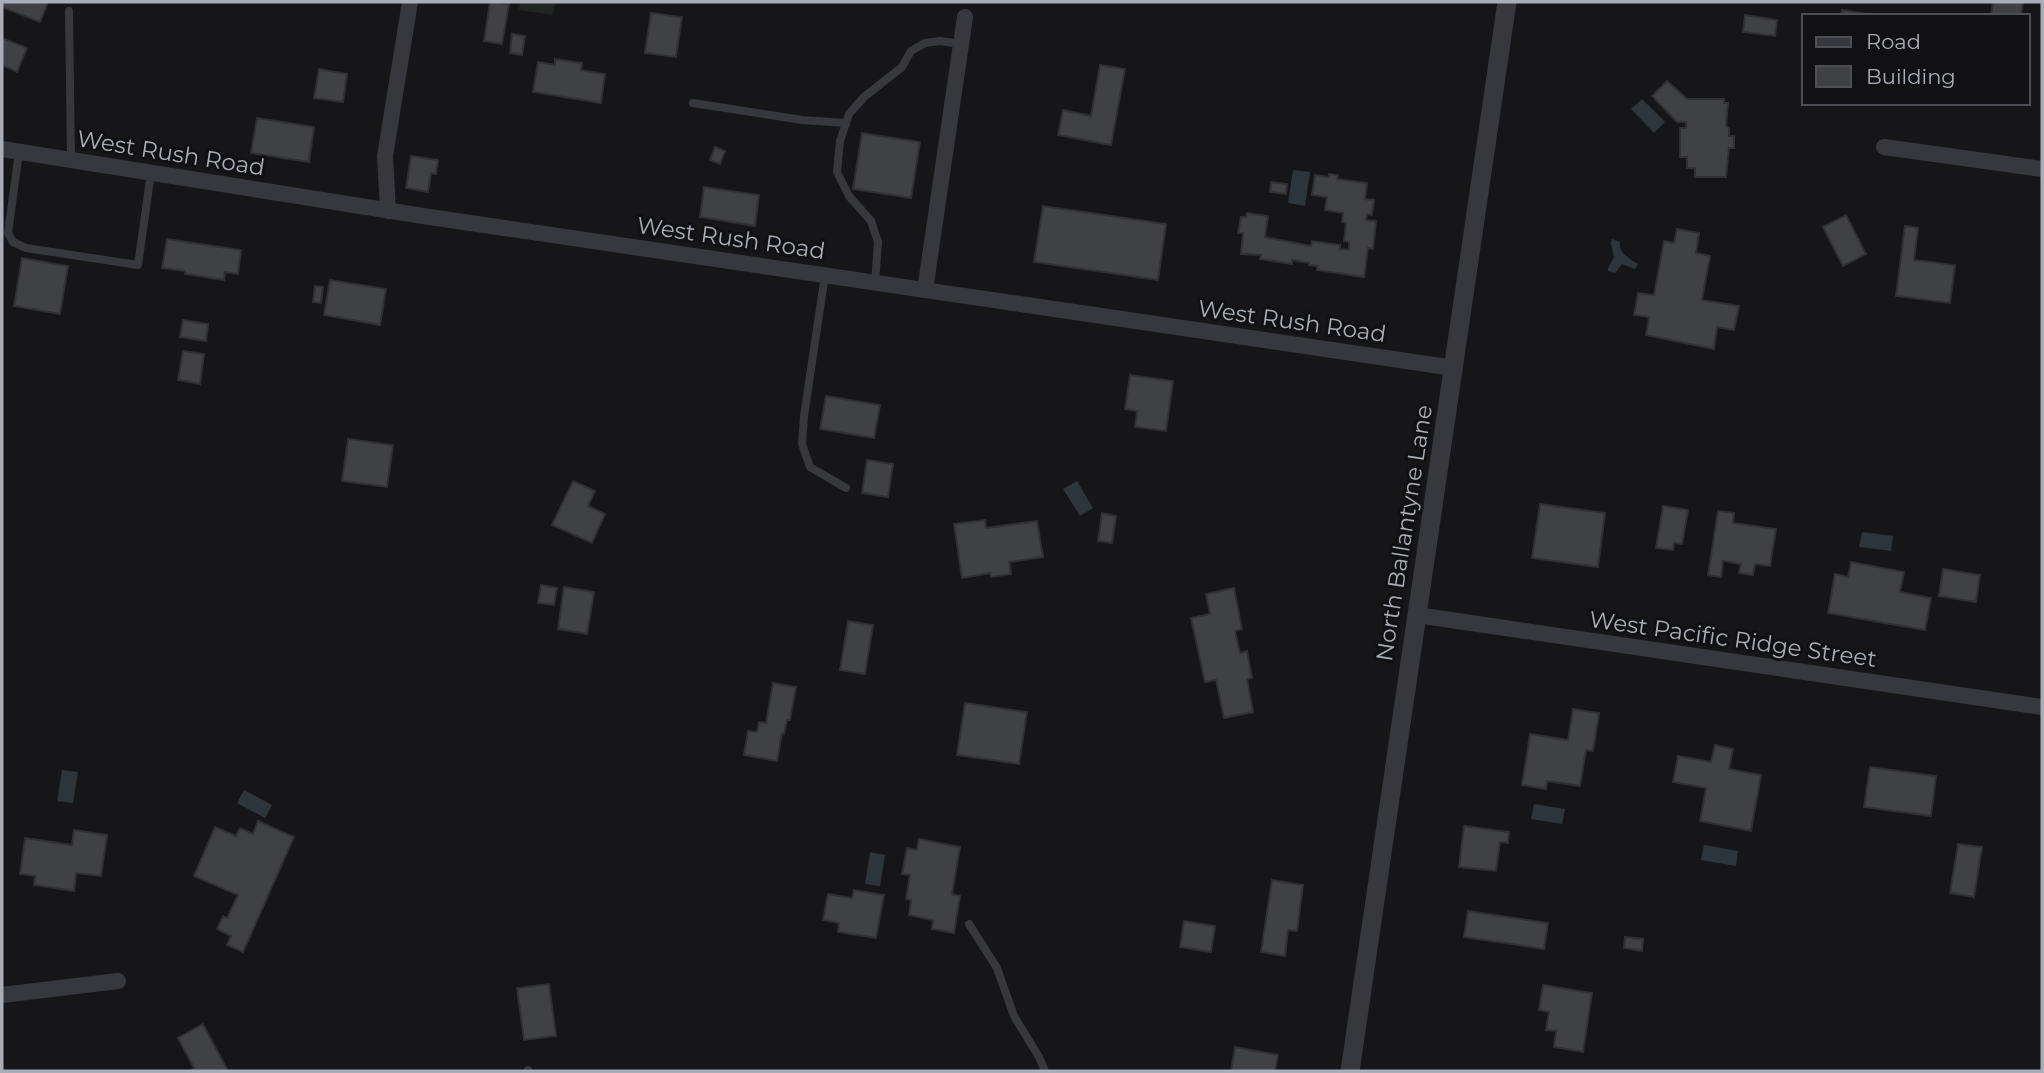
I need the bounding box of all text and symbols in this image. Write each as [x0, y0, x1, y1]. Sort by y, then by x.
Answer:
legend [1802, 14, 2030, 105]
text: Road [1866, 29, 1921, 54]
text: Building [1866, 64, 1956, 89]
street label: West Rush Road [75, 124, 267, 182]
street label: West Rush Road [635, 211, 827, 265]
street label: West Rush Road [1196, 294, 1388, 348]
street label: North Ballantyne Lane [1370, 403, 1438, 663]
street label: West Pacific Ridge Street [1588, 605, 1878, 673]

